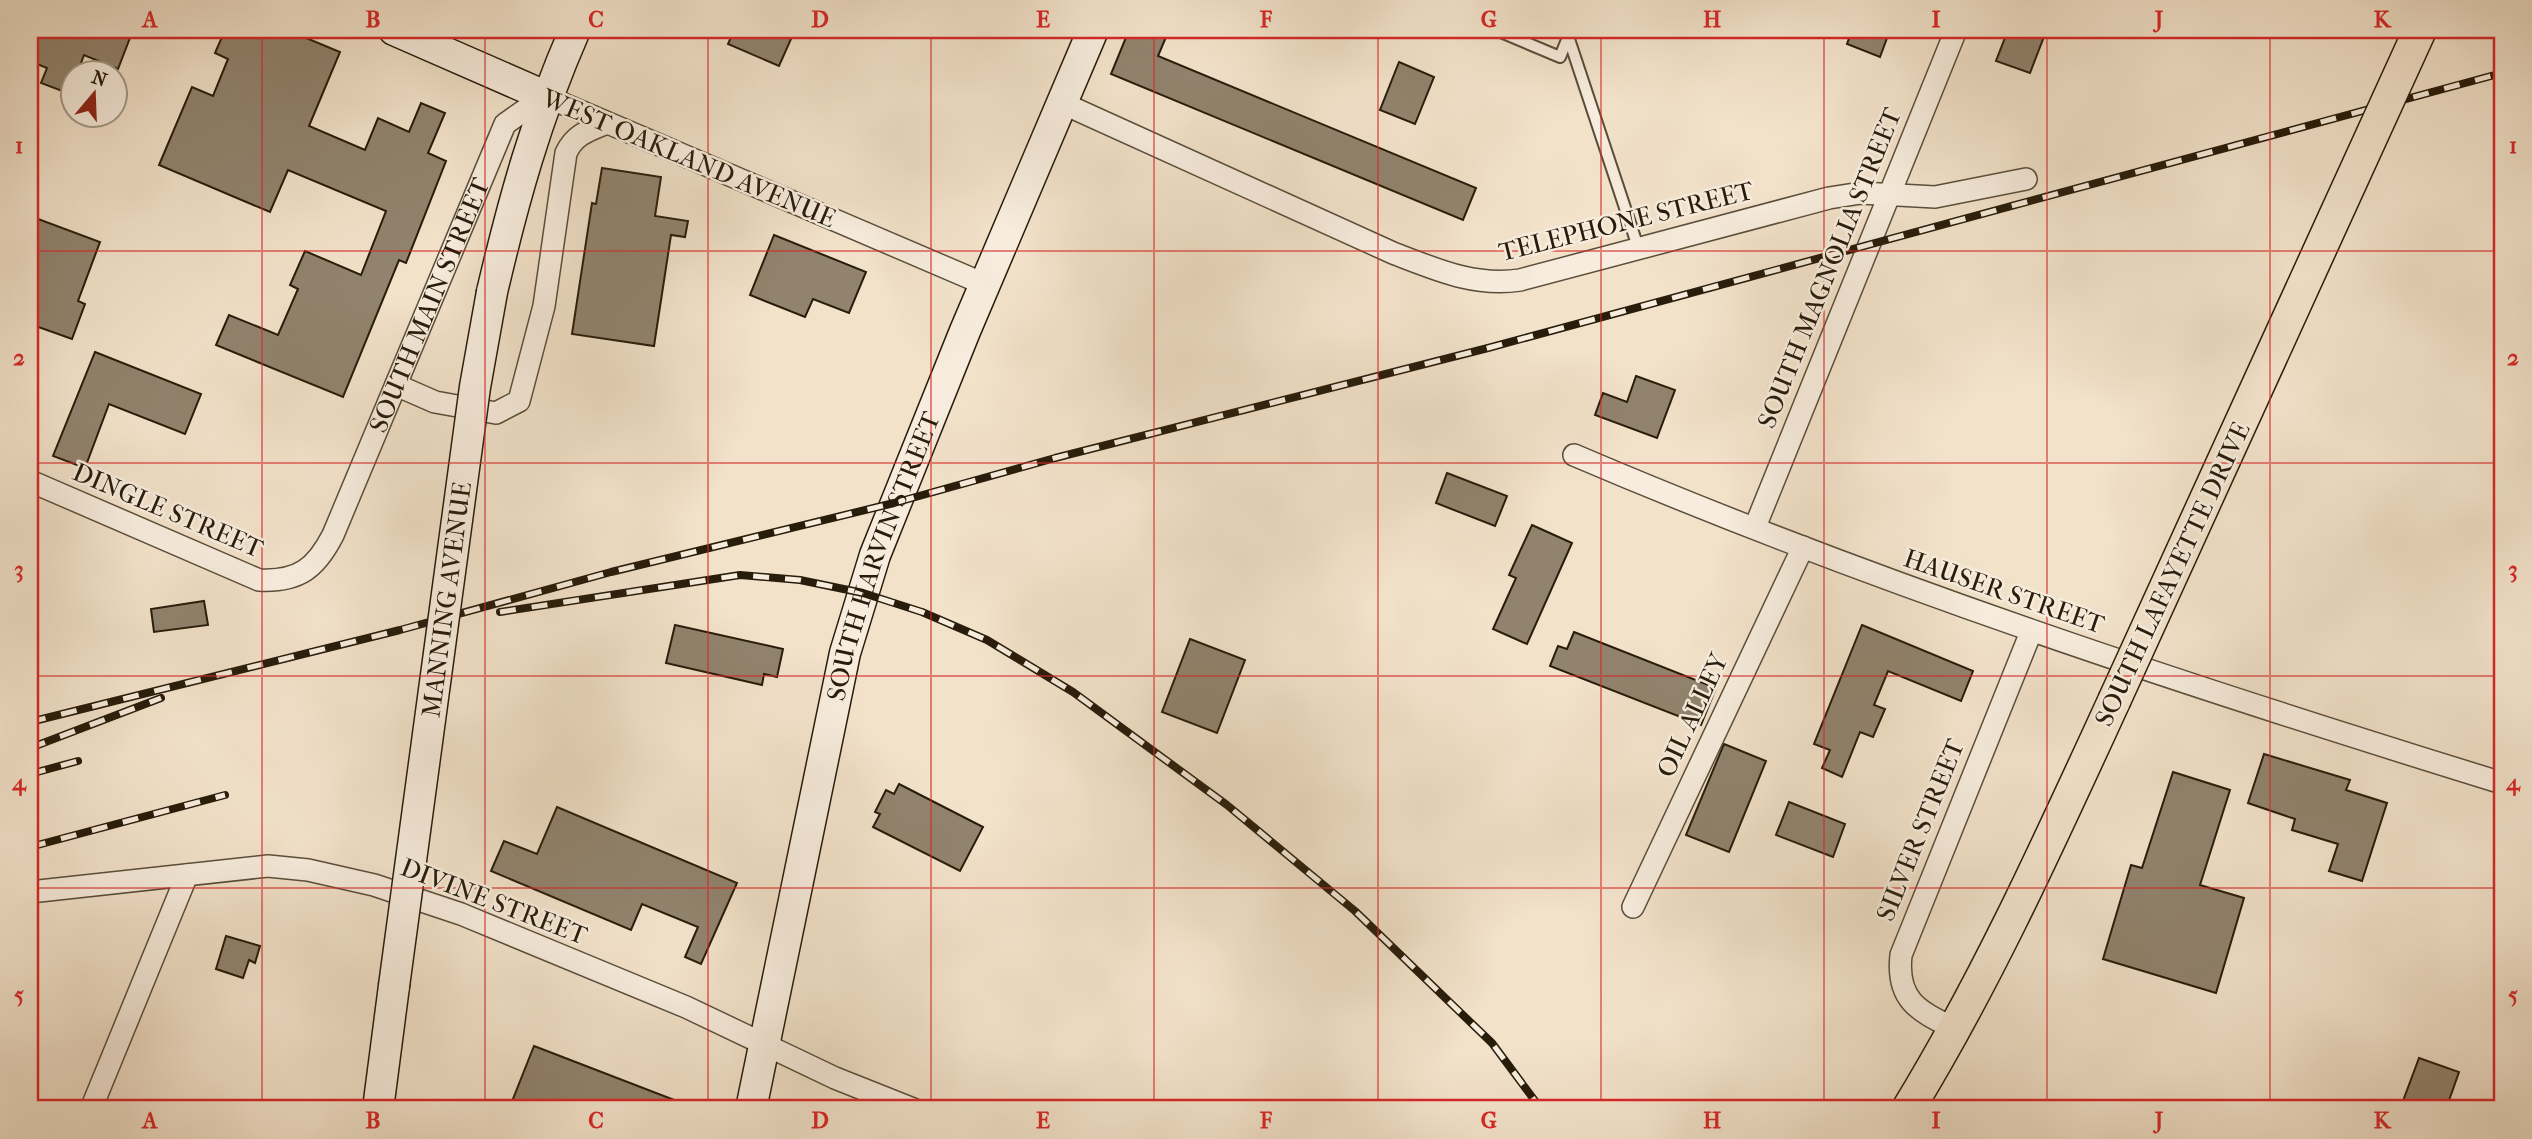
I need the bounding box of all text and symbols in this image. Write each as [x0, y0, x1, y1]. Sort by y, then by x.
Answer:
text: A [141, 6, 159, 33]
text: B [366, 6, 381, 33]
text: C [588, 6, 604, 33]
text: D [811, 6, 829, 33]
text: E [1036, 6, 1050, 33]
text: F [1259, 6, 1273, 33]
text: G [1481, 6, 1497, 33]
text: H [1703, 6, 1721, 33]
text: I [1932, 6, 1941, 33]
text: J [2153, 6, 2164, 33]
text: K [2374, 6, 2393, 33]
north arrow [60, 60, 130, 130]
text: N [89, 66, 110, 92]
street label: WEST OAKLAND AVENUE [536, 82, 840, 234]
street label: SOUTH MAGNOLIA STREET [1751, 103, 1908, 433]
text: 1 [15, 132, 23, 159]
text: 1 [2509, 132, 2517, 159]
street label: SOUTH MAIN STREET [363, 173, 497, 437]
street label: TELEPHONE STREET [1496, 175, 1757, 268]
text: 2 [13, 344, 25, 371]
text: 2 [2507, 344, 2519, 371]
street label: SOUTH HARVIN STREET [821, 407, 947, 704]
street label: SOUTH LAFAYETTE DRIVE [2088, 417, 2257, 731]
street label: DINGLE STREET [68, 456, 268, 565]
street label: MANNING AVENUE [415, 480, 478, 719]
street label: HAUSER STREET [1900, 543, 2108, 640]
text: 3 [14, 556, 24, 583]
text: 3 [2508, 556, 2518, 583]
street label: OIL ALLEY [1650, 647, 1735, 782]
street label: SILVER STREET [1870, 734, 1971, 926]
text: 4 [11, 769, 27, 796]
text: 4 [2505, 769, 2521, 796]
street label: DIVINE STREET [396, 852, 592, 951]
text: 5 [14, 981, 24, 1008]
text: 5 [2508, 981, 2518, 1008]
text: A [141, 1107, 159, 1134]
text: B [366, 1107, 381, 1134]
text: C [588, 1107, 604, 1134]
text: D [811, 1107, 829, 1134]
text: E [1036, 1107, 1050, 1134]
text: F [1259, 1107, 1273, 1134]
text: G [1481, 1107, 1497, 1134]
text: H [1703, 1107, 1721, 1134]
text: I [1932, 1107, 1941, 1134]
text: J [2153, 1107, 2164, 1134]
text: K [2374, 1107, 2393, 1134]

